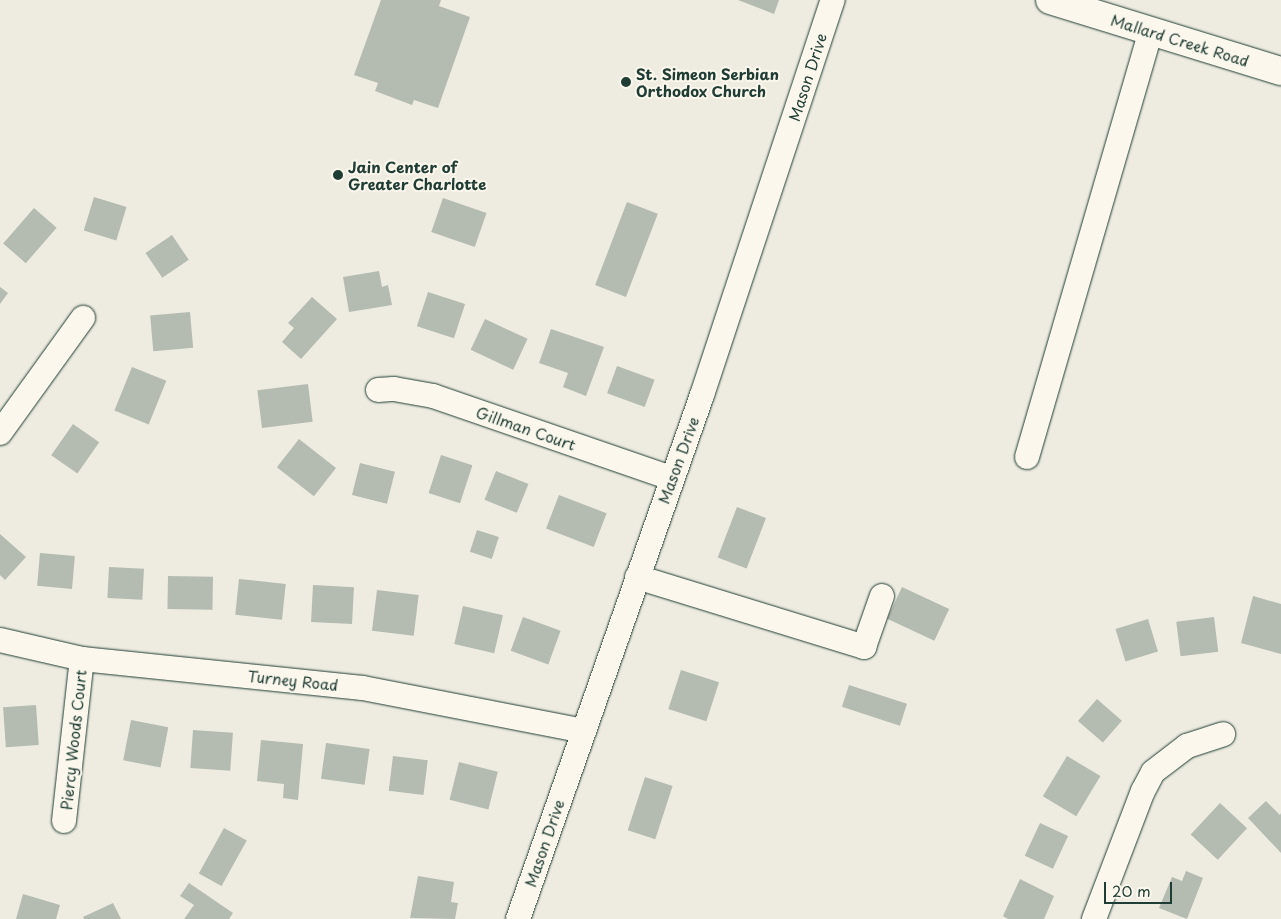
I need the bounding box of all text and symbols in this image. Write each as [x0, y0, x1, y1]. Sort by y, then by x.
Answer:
street label: Mallard Creek Road [1107, 10, 1253, 70]
street label: Mason Drive [784, 31, 830, 123]
place label: St. Simeon Serbian Orthodox Church [636, 64, 779, 99]
marker: St. Simeon Serbian Orthodox Church [620, 76, 632, 88]
place label: Jain Center of Greater Charlotte [348, 157, 486, 192]
marker: Jain Center of Greater Charlotte [332, 169, 344, 181]
street label: Gillman Court [474, 403, 578, 453]
street label: Mason Drive [654, 415, 702, 505]
street label: Turney Road [246, 666, 340, 694]
street label: Piercy Woods Court [57, 668, 89, 812]
street label: Mason Drive [521, 797, 567, 889]
scale bar [1106, 872, 1174, 904]
text: 20 m [1112, 879, 1151, 902]

